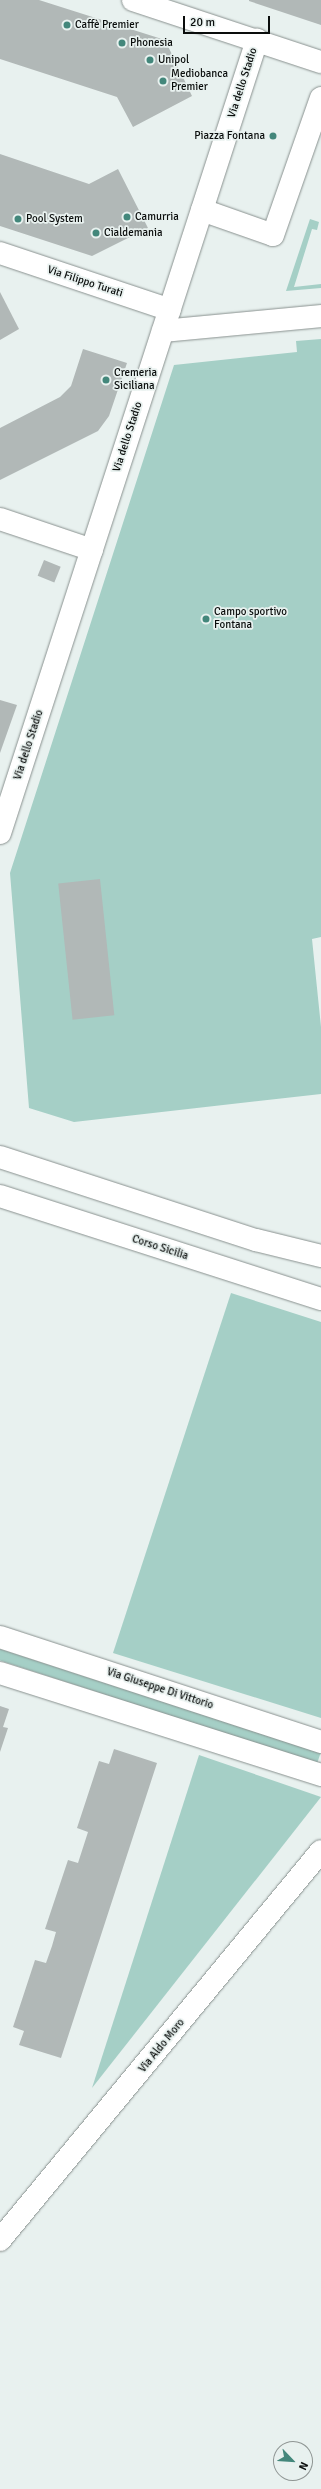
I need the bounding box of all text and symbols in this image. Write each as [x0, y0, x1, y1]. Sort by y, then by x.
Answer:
scale bar [185, 8, 272, 34]
text: 20 m [190, 15, 215, 30]
place label: Caffè Premier [75, 18, 139, 32]
marker: Caffè Premier [62, 20, 72, 30]
place label: Phonesia [130, 36, 173, 50]
marker: Phonesia [117, 38, 127, 48]
street label: Via dello Stadio [225, 46, 261, 120]
place label: Unipol [158, 53, 189, 67]
marker: Unipol [145, 55, 155, 65]
place label: Mediobanca Premier [171, 68, 228, 94]
marker: Mediobanca Premier [158, 76, 168, 86]
place label: Piazza Fontana [194, 129, 265, 143]
marker: Piazza Fontana [268, 131, 278, 141]
place label: Camurria [135, 210, 179, 224]
place label: Pool System [26, 212, 83, 226]
marker: Camurria [122, 212, 132, 222]
marker: Pool System [13, 214, 23, 224]
place label: Cialdemania [104, 226, 163, 240]
marker: Cialdemania [91, 228, 101, 238]
street label: Via Filippo Turati [45, 264, 125, 300]
place label: Cremeria Siciliana [114, 367, 157, 393]
marker: Cremeria Siciliana [101, 375, 111, 385]
street label: Via dello Stadio [110, 400, 146, 474]
place label: Campo sportivo Fontana [214, 606, 287, 632]
marker: Campo sportivo Fontana [201, 614, 211, 624]
street label: Via dello Stadio [11, 708, 47, 782]
street label: Corso Sicilia [130, 1233, 190, 1263]
street label: Via Giuseppe Di Vittorio [105, 1666, 215, 1712]
street label: Via Aldo Moro [136, 2017, 188, 2075]
north arrow [273, 2441, 313, 2481]
text: N [296, 2460, 311, 2472]

